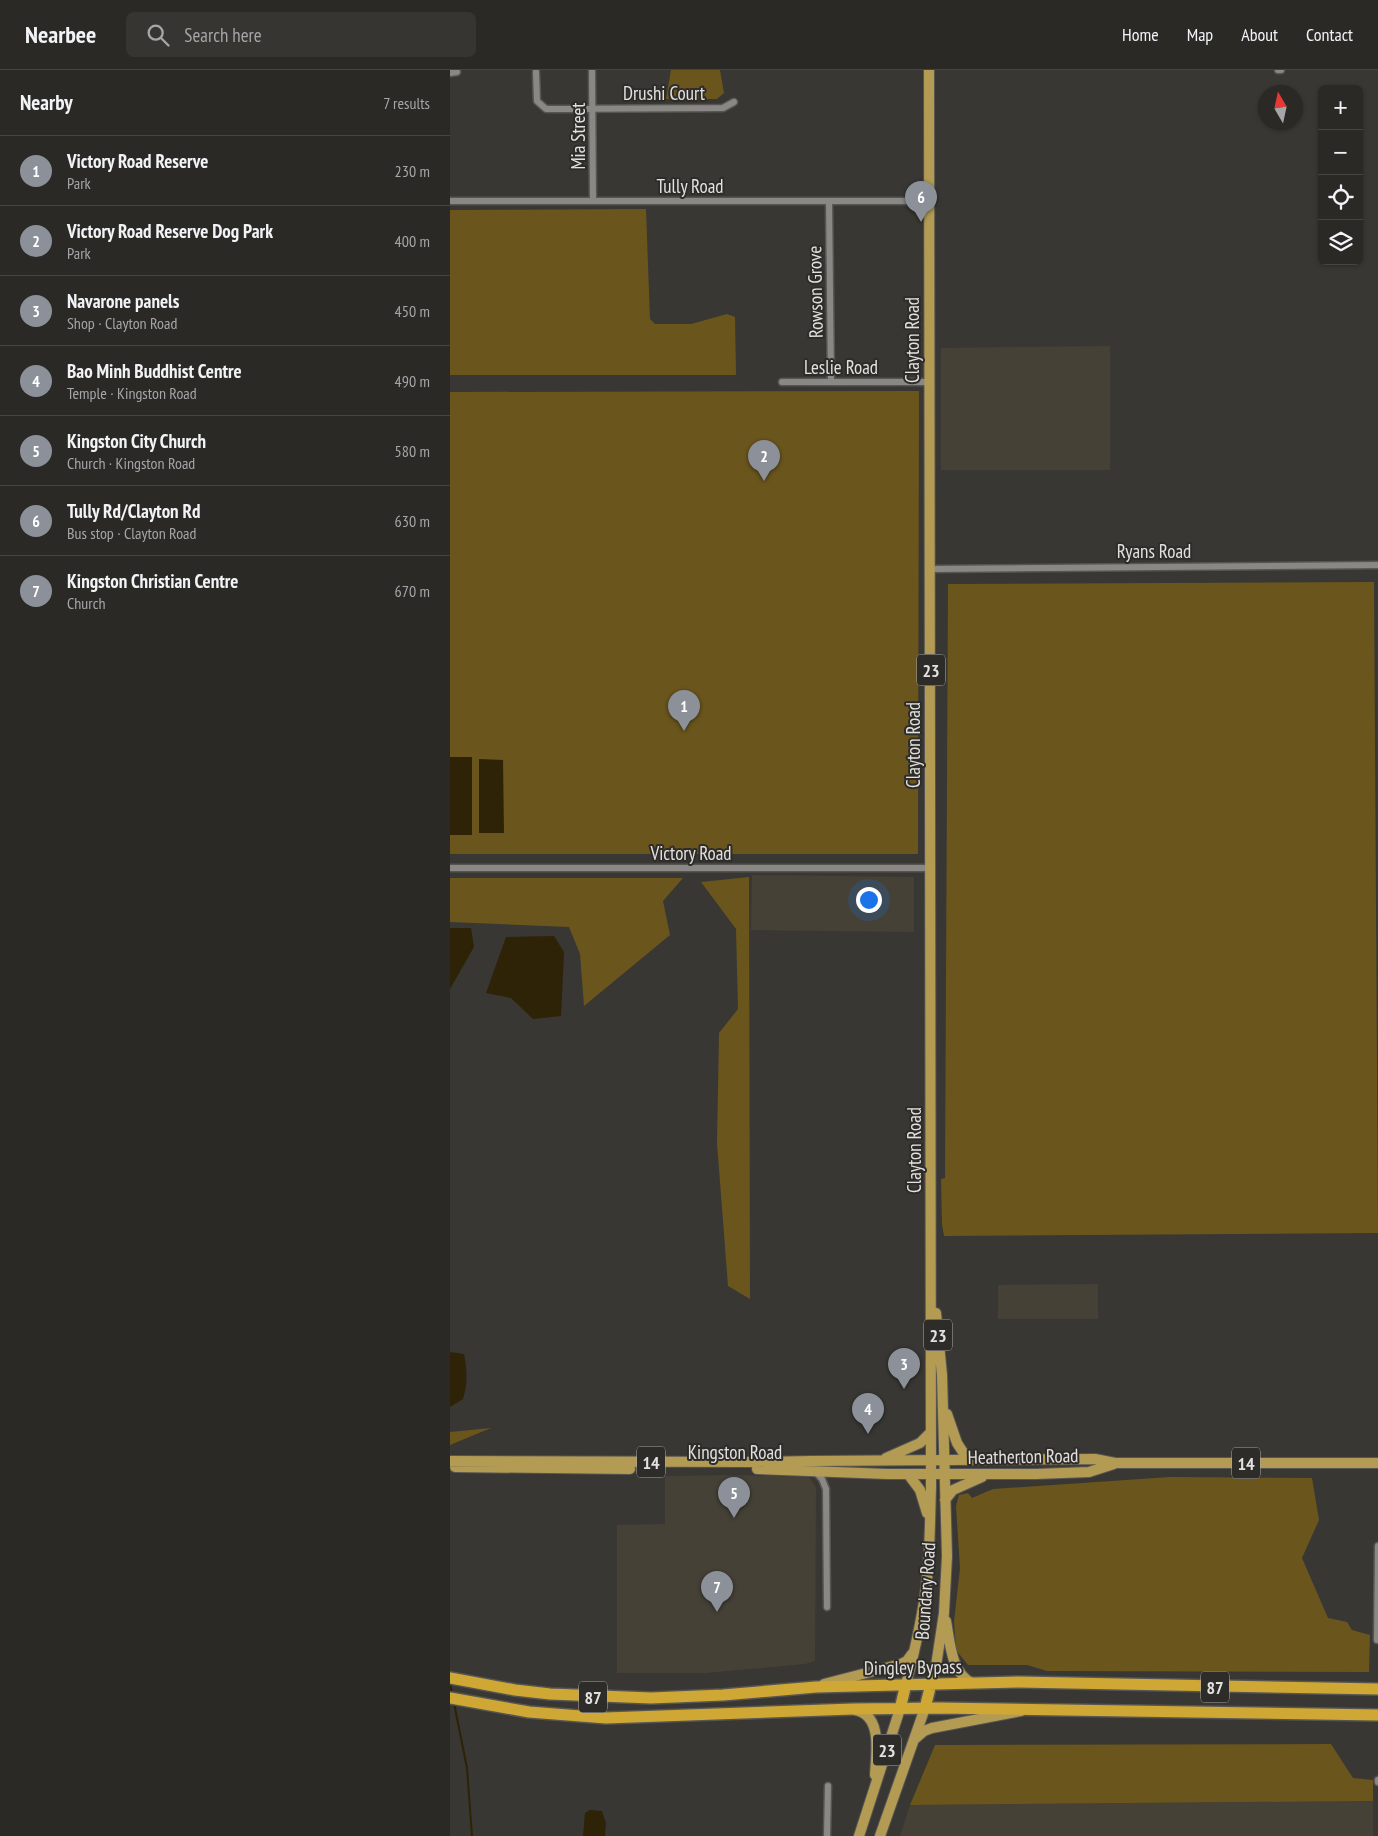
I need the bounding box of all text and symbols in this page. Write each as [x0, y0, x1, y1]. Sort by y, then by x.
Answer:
search box [126, 12, 476, 57]
text: Nearbee [25, 19, 96, 50]
icon: search [144, 21, 172, 49]
text: Search here [184, 23, 262, 47]
text: Home [1122, 23, 1159, 46]
text: Map [1187, 23, 1213, 46]
text: About [1241, 23, 1278, 46]
text: Contact [1306, 23, 1353, 46]
street label: Drushi Court [623, 81, 706, 105]
north arrow [1258, 85, 1303, 130]
map controls [1318, 85, 1363, 265]
button: + [1318, 85, 1363, 130]
text: Nearby [20, 89, 73, 116]
text: 7 results [383, 93, 430, 113]
street label: Mia Street [566, 102, 590, 170]
button: − [1318, 130, 1363, 175]
text: Victory Road Reserve [67, 149, 208, 173]
text: 1 [32, 161, 40, 181]
text: 230 m [395, 161, 430, 181]
text: Park [67, 173, 91, 193]
street label: Tully Road [656, 174, 724, 198]
button: locate [1318, 175, 1363, 220]
pin: 6 [905, 181, 937, 222]
text: Victory Road Reserve Dog Park [67, 219, 273, 243]
button: layers [1318, 220, 1363, 265]
text: 2 [32, 231, 40, 251]
text: 400 m [395, 231, 430, 251]
text: Park [67, 243, 91, 263]
street label: Rowson Grove [802, 245, 828, 338]
text: Navarone panels [67, 289, 179, 313]
street label: Clayton Road [900, 297, 924, 383]
text: 3 [32, 301, 40, 321]
text: 450 m [395, 301, 430, 321]
text: Shop · Clayton Road [67, 313, 177, 333]
street label: Leslie Road [804, 355, 878, 379]
text: Bao Minh Buddhist Centre [67, 359, 242, 383]
text: 4 [32, 371, 40, 391]
text: 490 m [395, 371, 430, 391]
text: Temple · Kingston Road [67, 383, 197, 403]
text: Kingston City Church [67, 429, 206, 453]
pin: 2 [748, 440, 780, 481]
text: 5 [32, 441, 40, 461]
text: 580 m [395, 441, 430, 461]
text: Church · Kingston Road [67, 453, 195, 473]
text: Tully Rd/Clayton Rd [67, 499, 201, 523]
text: 6 [32, 511, 40, 531]
text: 630 m [395, 511, 430, 531]
text: Bus stop · Clayton Road [67, 523, 196, 543]
street label: Ryans Road [1117, 539, 1191, 563]
text: Kingston Christian Centre [67, 569, 239, 593]
text: 7 [32, 581, 40, 601]
text: 670 m [395, 581, 430, 601]
text: Church [67, 593, 105, 613]
road number: 23 [917, 654, 945, 686]
pin: 1 [668, 690, 700, 731]
street label: Clayton Road [901, 702, 925, 788]
street label: Victory Road [649, 841, 732, 865]
your location [856, 887, 882, 913]
street label: Clayton Road [902, 1107, 926, 1193]
road number: 23 [924, 1320, 952, 1350]
pin: 3 [888, 1348, 920, 1389]
pin: 4 [852, 1393, 884, 1434]
street label: Kingston Road [688, 1440, 782, 1464]
street label: Heatherton Road [967, 1443, 1079, 1469]
road number: 14 [637, 1446, 665, 1478]
road number: 14 [1232, 1448, 1260, 1479]
pin: 5 [718, 1477, 750, 1518]
street label: Boundary Road [910, 1541, 940, 1641]
pin: 7 [701, 1571, 733, 1612]
street label: Dingley Bypass [864, 1654, 962, 1680]
road number: 87 [1201, 1671, 1229, 1702]
road number: 87 [579, 1681, 607, 1712]
road number: 23 [873, 1734, 901, 1766]

